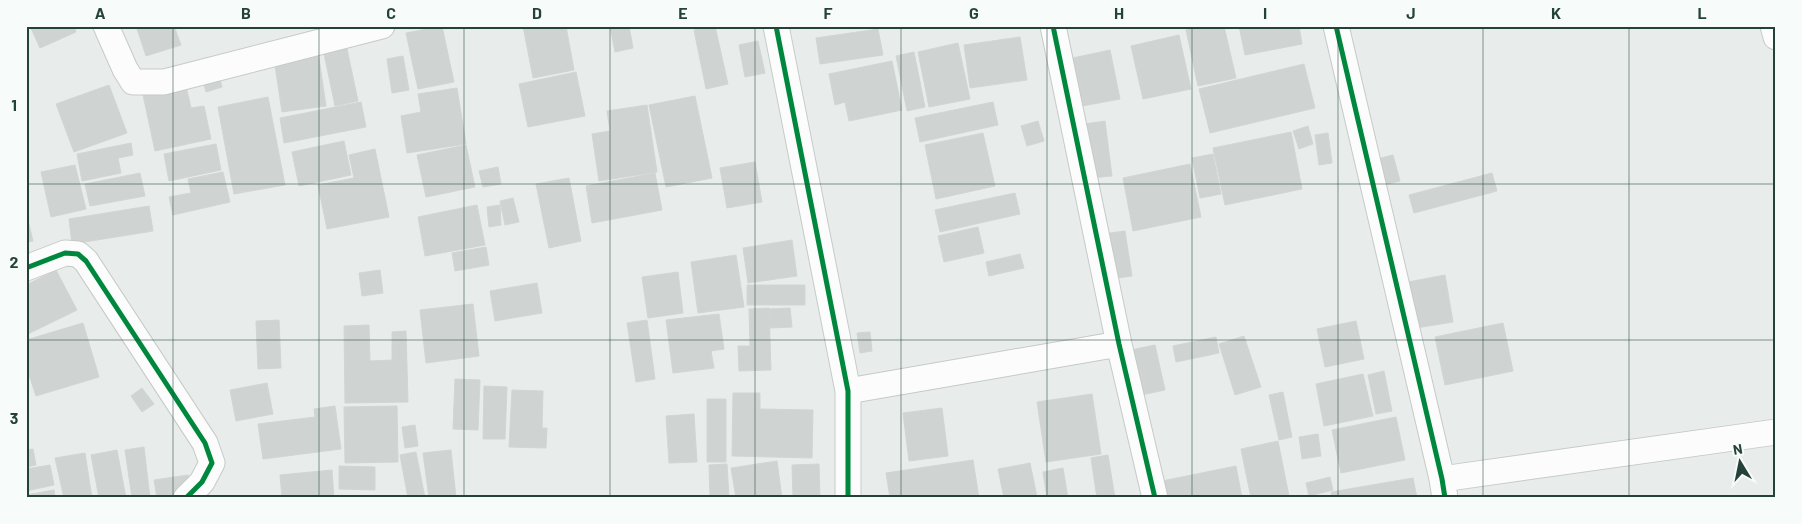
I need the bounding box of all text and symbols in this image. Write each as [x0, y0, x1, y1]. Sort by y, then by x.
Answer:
text: A [95, 3, 106, 22]
text: B [241, 3, 251, 22]
text: C [386, 3, 396, 22]
text: D [532, 3, 542, 22]
text: E [678, 3, 688, 22]
text: F [824, 3, 833, 22]
text: G [969, 3, 979, 22]
text: H [1114, 3, 1124, 22]
text: I [1263, 3, 1267, 22]
text: J [1406, 3, 1416, 22]
text: K [1551, 3, 1561, 22]
text: L [1697, 3, 1707, 22]
text: 1 [11, 95, 17, 114]
text: 2 [10, 252, 19, 271]
text: 3 [10, 408, 18, 427]
north arrow [1714, 436, 1764, 486]
text: N [1732, 440, 1744, 458]

